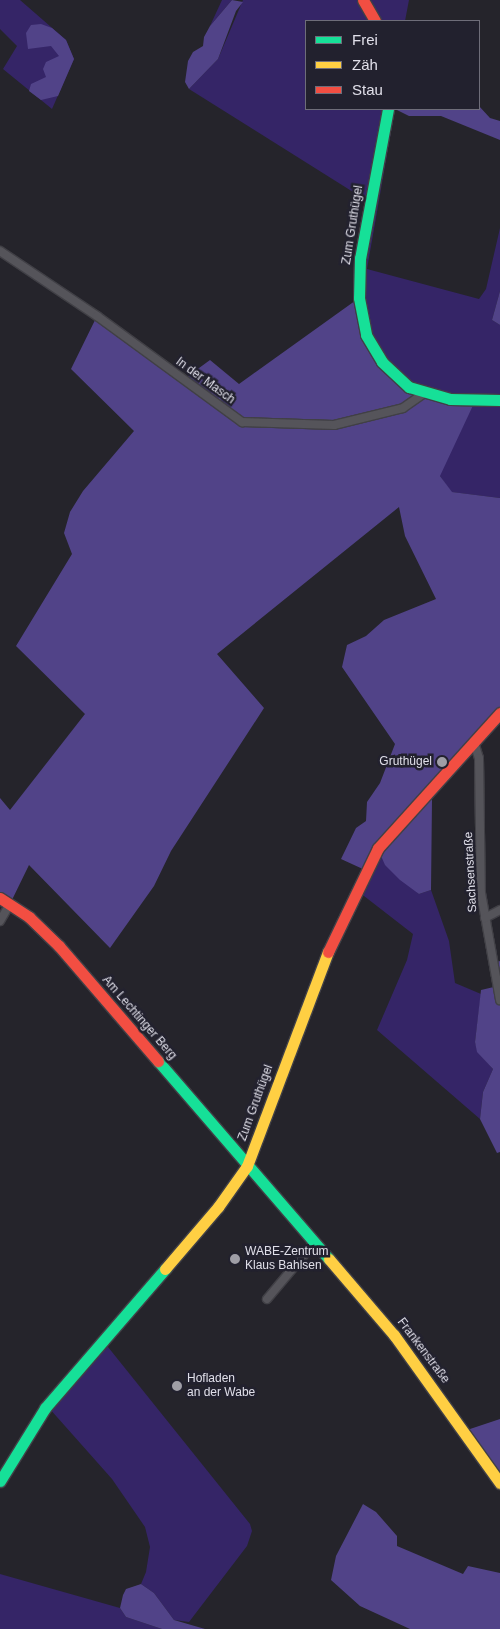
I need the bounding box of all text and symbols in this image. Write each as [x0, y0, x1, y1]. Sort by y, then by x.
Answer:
legend [305, 20, 480, 110]
text: Frei [352, 31, 378, 48]
text: Zäh [352, 56, 378, 73]
text: Stau [352, 81, 383, 98]
street label: Zum Gruthügel [340, 184, 366, 266]
street label: In der Masch [173, 355, 237, 407]
place label: Gruthügel [379, 755, 432, 769]
marker: Gruthügel [436, 756, 448, 768]
street label: Sachsenstraße [462, 831, 480, 913]
street label: Am Lechtinger Berg [99, 973, 179, 1063]
street label: Zum Gruthügel [236, 1063, 276, 1143]
place label: WABE-Zentrum Klaus Bahlsen [245, 1245, 329, 1273]
marker: WABE-Zentrum Klaus Bahlsen [229, 1253, 241, 1265]
street label: Frankenstraße [394, 1316, 452, 1386]
place label: Hofladen an der Wabe [187, 1372, 255, 1400]
marker: Hofladen an der Wabe [171, 1380, 183, 1392]

